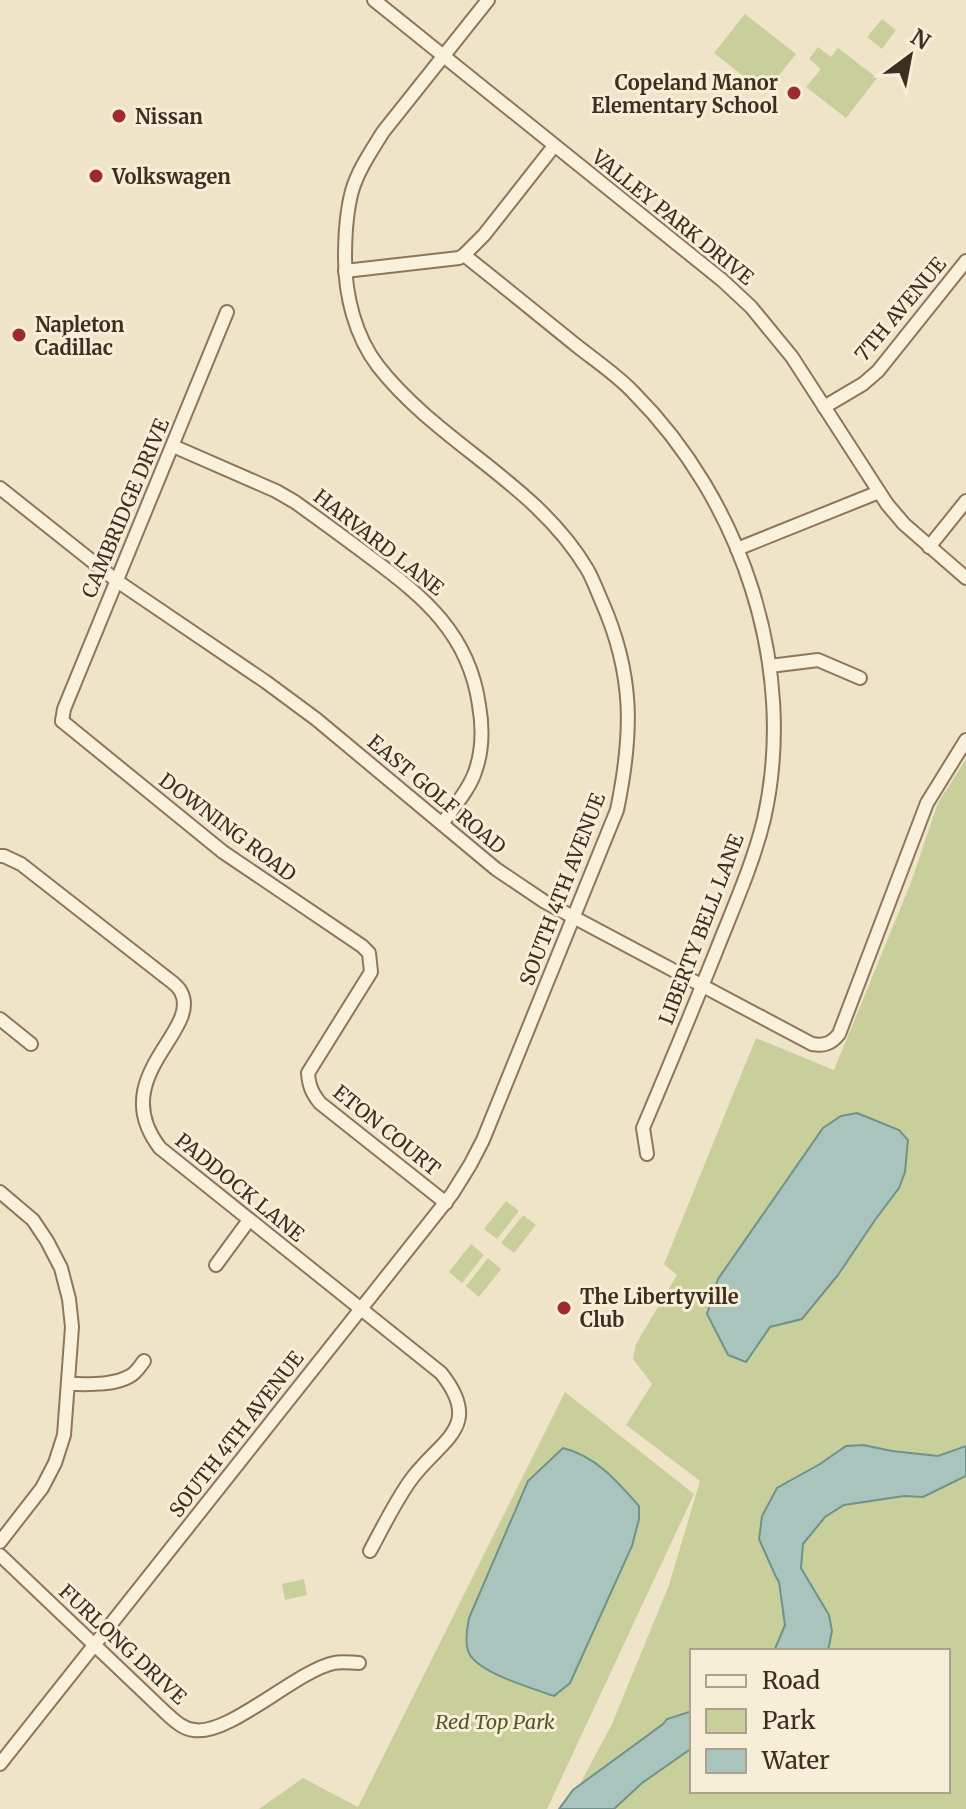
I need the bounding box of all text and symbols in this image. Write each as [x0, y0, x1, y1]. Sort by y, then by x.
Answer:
north arrow [870, 16, 950, 96]
text: N [906, 23, 936, 56]
place label: Copeland Manor Elementary School [591, 70, 778, 118]
marker: Copeland Manor Elementary School [785, 84, 803, 102]
place label: Nissan [135, 104, 203, 129]
marker: Nissan [110, 107, 128, 125]
street label: VALLEY PARK DRIVE [586, 143, 759, 290]
place label: Volkswagen [111, 164, 231, 189]
marker: Volkswagen [87, 167, 105, 185]
street label: 7TH AVENUE [849, 252, 951, 366]
place label: Napleton Cadillac [35, 312, 125, 360]
marker: Napleton Cadillac [10, 326, 28, 344]
street label: CAMBRIDGE DRIVE [76, 414, 174, 601]
street label: HARVARD LANE [309, 483, 449, 601]
street label: EAST GOLF ROAD [363, 729, 511, 859]
street label: DOWNING ROAD [155, 767, 301, 887]
street label: SOUTH 4TH AVENUE [514, 789, 610, 989]
street label: LIBERTY BELL LANE [653, 830, 749, 1028]
street label: ETON COURT [328, 1079, 446, 1181]
street label: PADDOCK LANE [171, 1127, 310, 1247]
place label: The Libertyville Club [580, 1284, 739, 1332]
marker: The Libertyville Club [555, 1299, 573, 1317]
street label: SOUTH 4TH AVENUE [163, 1346, 309, 1522]
street label: FURLONG DRIVE [54, 1579, 192, 1710]
legend [690, 1649, 950, 1793]
text: Road [762, 1665, 820, 1696]
text: Park [762, 1705, 816, 1736]
park label: Red Top Park [435, 1709, 555, 1734]
text: Water [761, 1745, 830, 1776]

